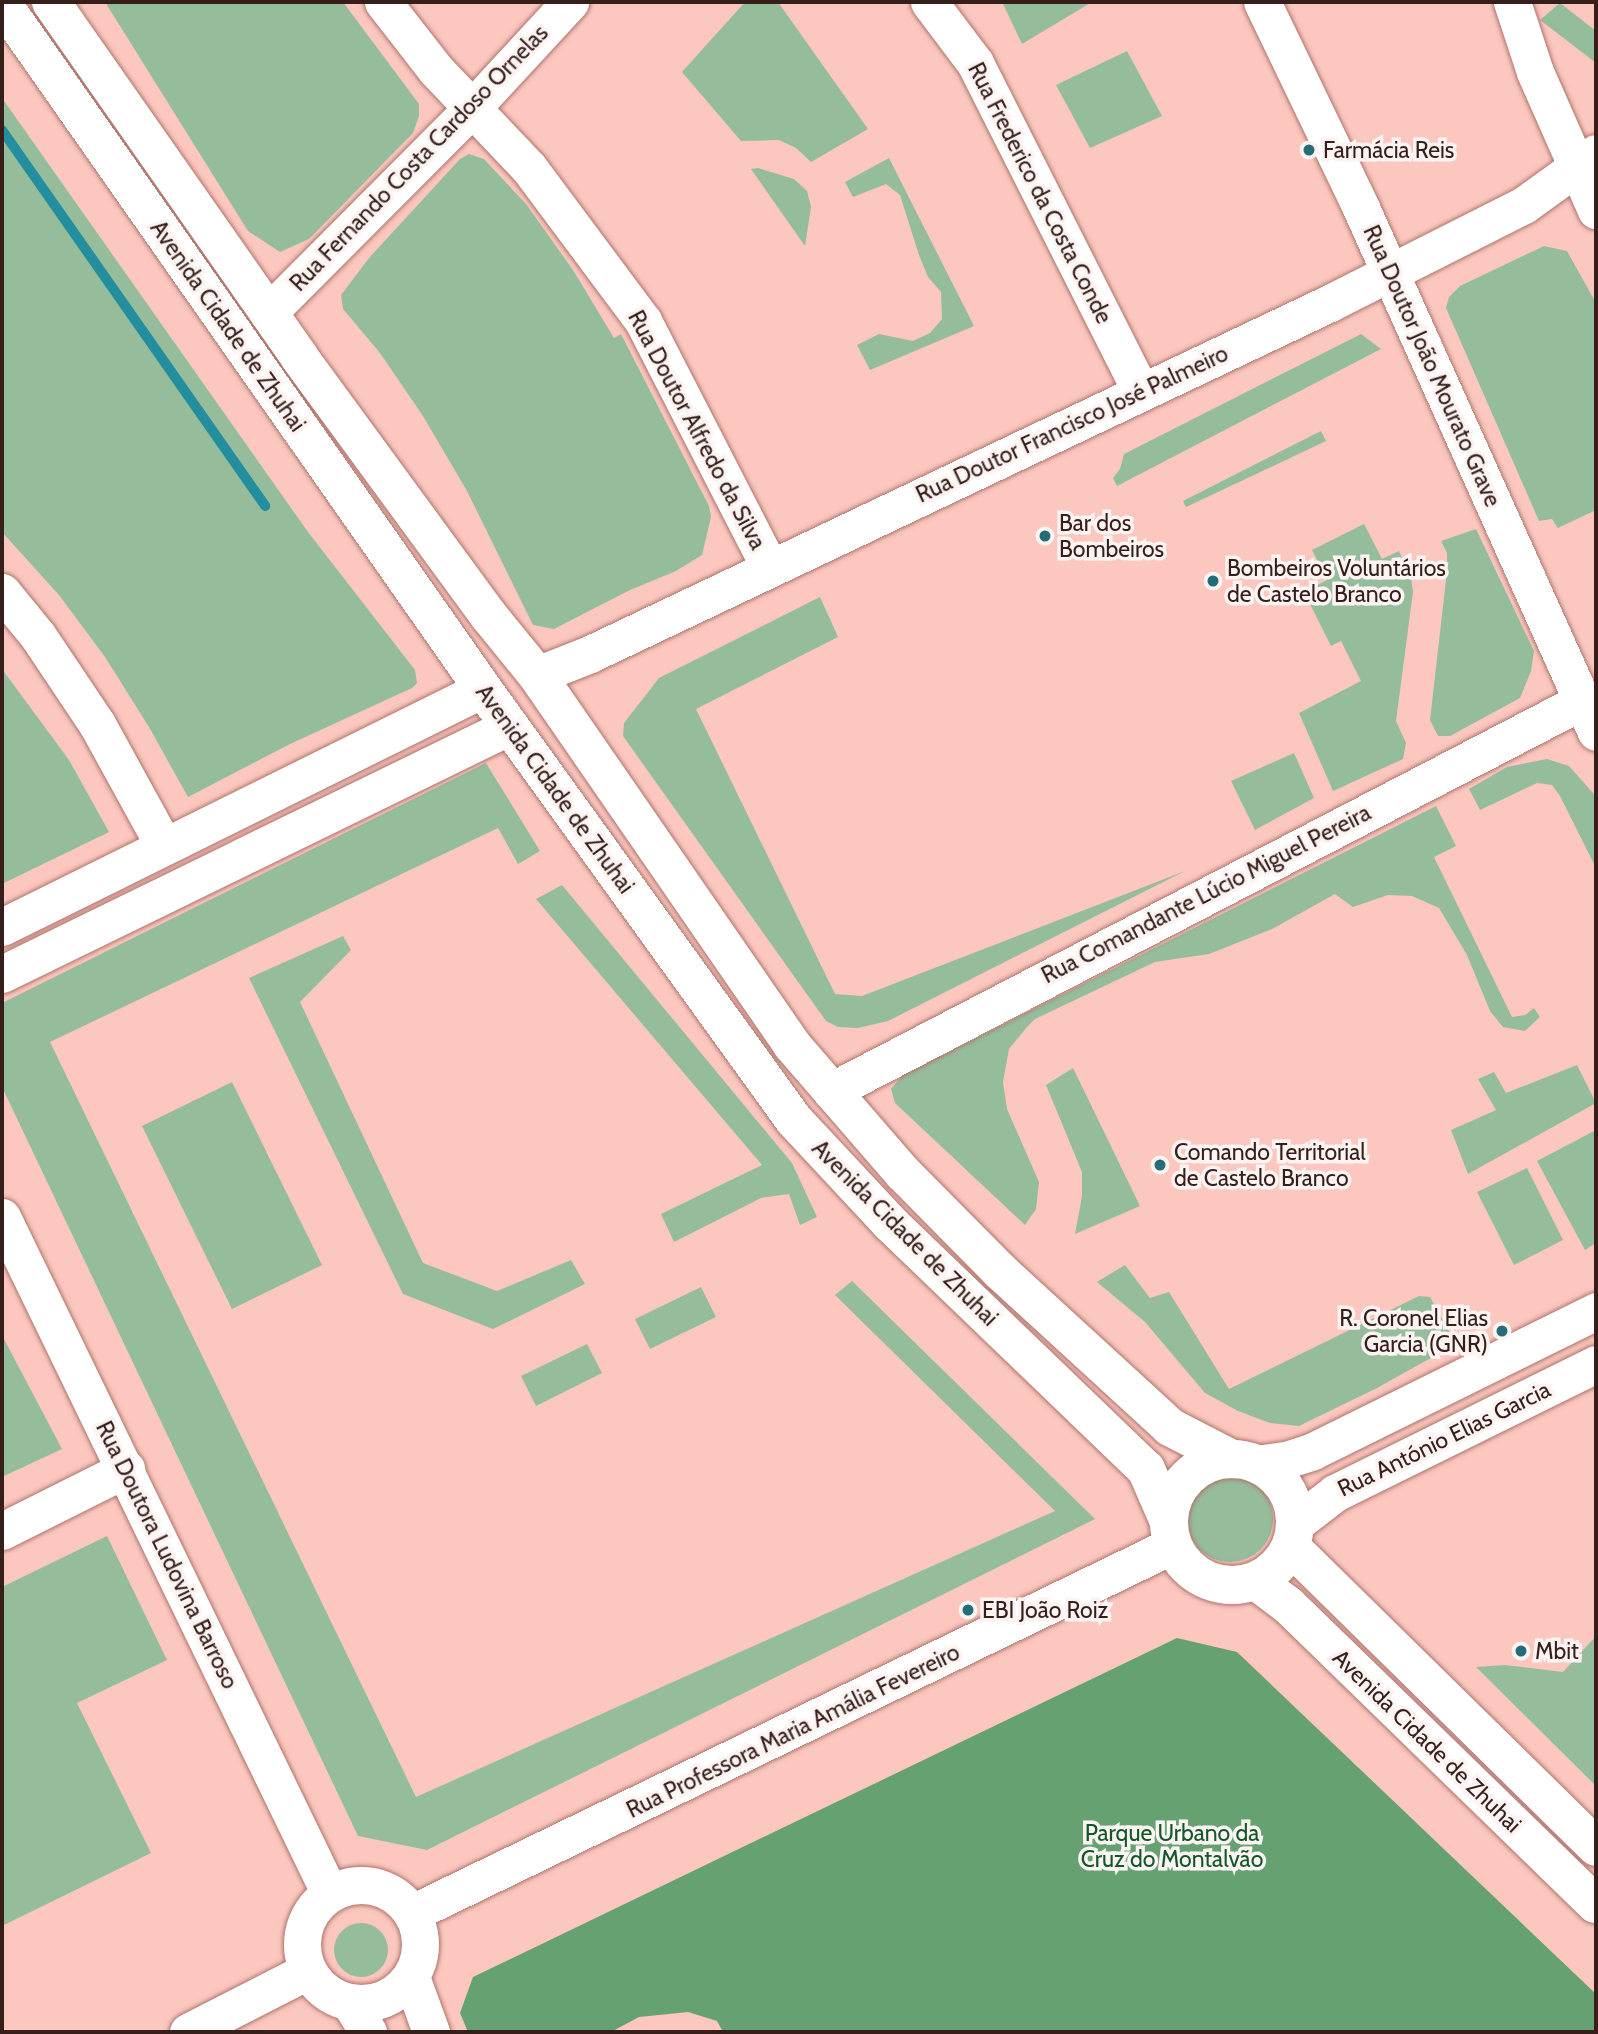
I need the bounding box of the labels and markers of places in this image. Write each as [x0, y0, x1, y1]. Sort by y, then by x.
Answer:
place label: Farmácia Reis [1323, 136, 1454, 164]
marker: Farmácia Reis [1301, 142, 1317, 158]
place label: Bar dos Bombeiros [1059, 509, 1164, 563]
marker: Bar dos Bombeiros [1037, 528, 1053, 544]
place label: Bombeiros Voluntários de Castelo Branco [1227, 554, 1446, 608]
marker: Bombeiros Voluntários de Castelo Branco [1205, 573, 1221, 589]
place label: Comando Territorial de Castelo Branco [1174, 1138, 1366, 1192]
marker: Comando Territorial de Castelo Branco [1152, 1157, 1168, 1173]
place label: R. Coronel Elias Garcia (GNR) [1339, 1304, 1488, 1358]
marker: R. Coronel Elias Garcia (GNR) [1494, 1323, 1510, 1339]
place label: EBI João Roiz [982, 1596, 1108, 1624]
marker: EBI João Roiz [960, 1602, 976, 1618]
place label: Mbit [1535, 1637, 1579, 1665]
marker: Mbit [1513, 1643, 1529, 1659]

